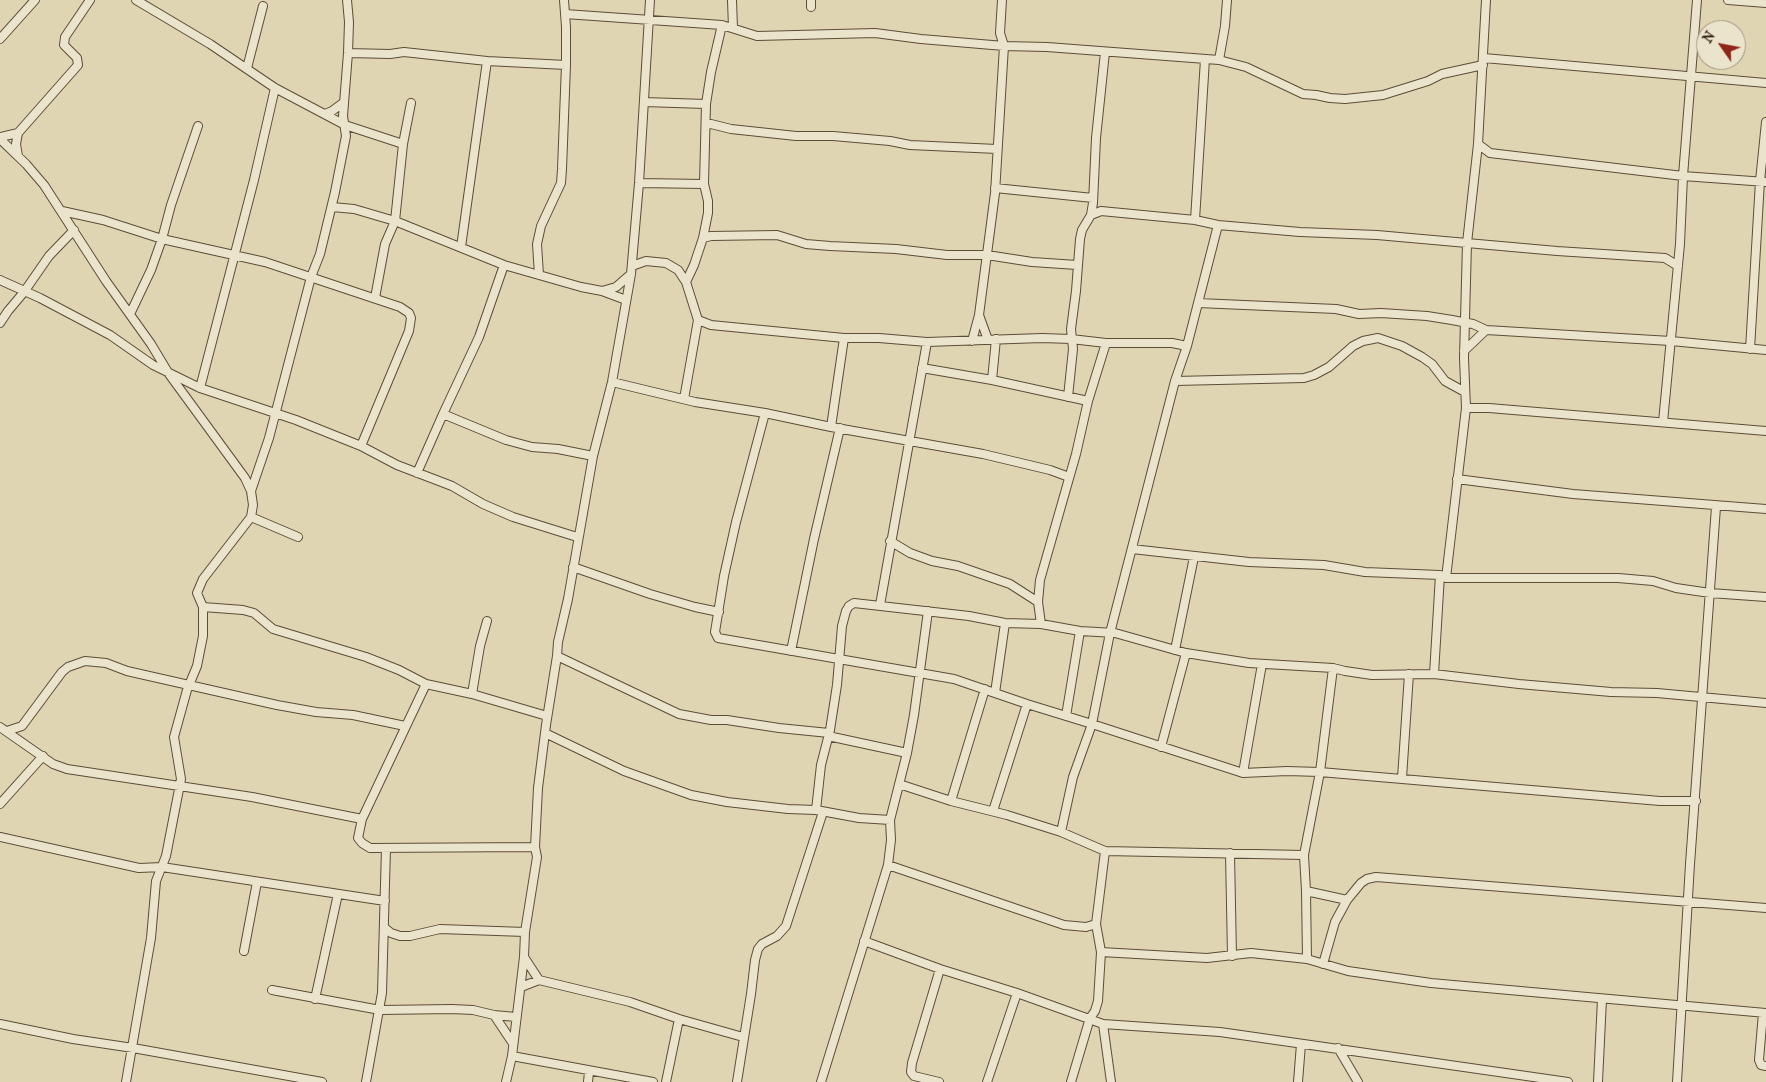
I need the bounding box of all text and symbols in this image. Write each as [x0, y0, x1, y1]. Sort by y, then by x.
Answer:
north arrow [1696, 20, 1746, 70]
text: N [1699, 28, 1719, 46]

